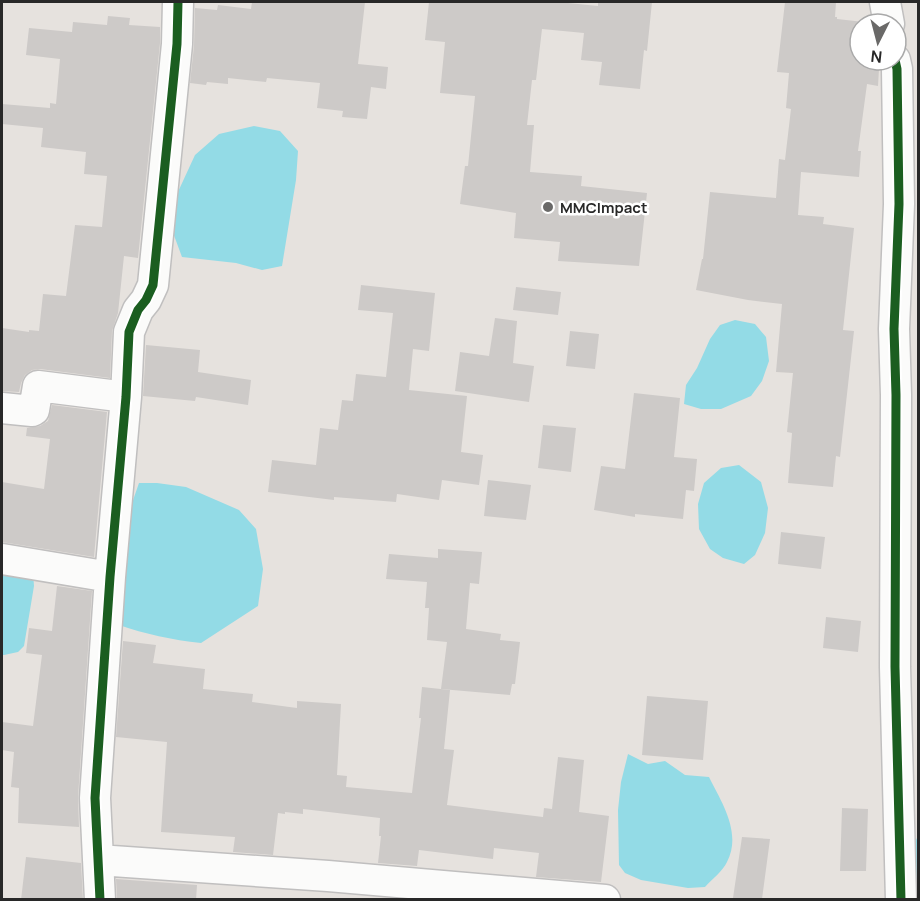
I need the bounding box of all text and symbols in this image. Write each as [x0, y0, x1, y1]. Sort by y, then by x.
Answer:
north arrow [848, 12, 908, 72]
text: N [870, 45, 883, 68]
place label: MMCImpact [560, 197, 647, 218]
marker: MMCImpact [541, 200, 555, 214]

